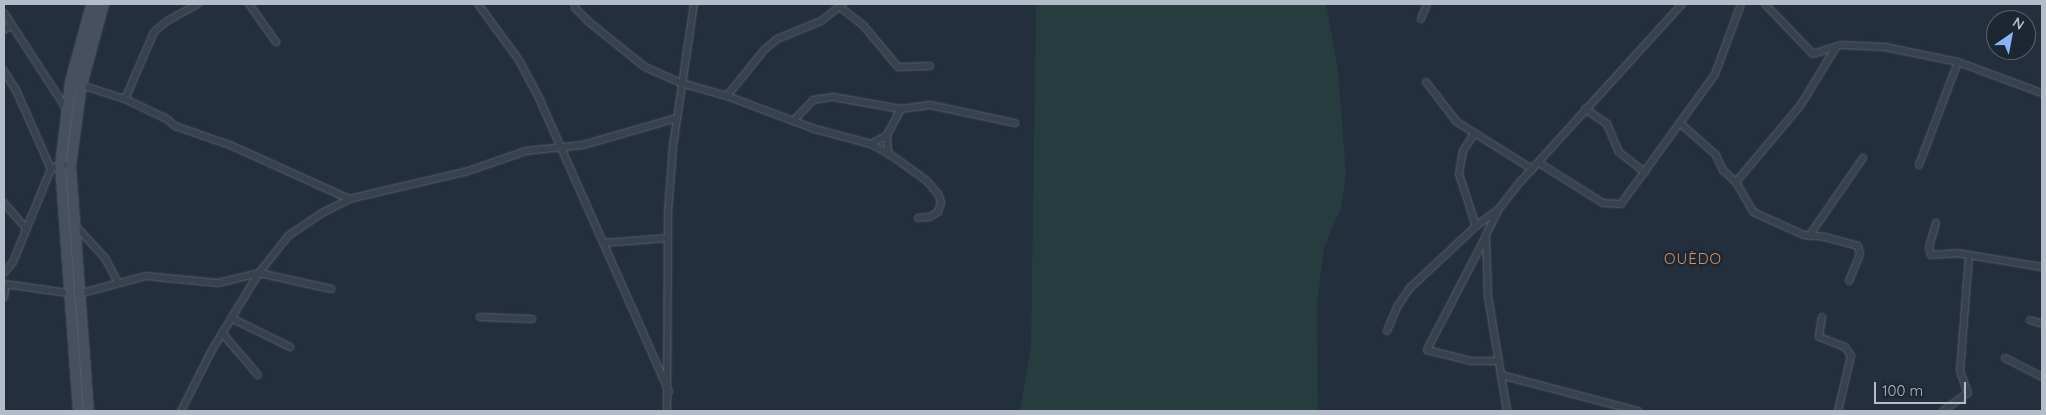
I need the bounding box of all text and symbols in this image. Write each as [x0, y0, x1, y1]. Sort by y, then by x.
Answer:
north arrow [1986, 10, 2036, 60]
text: N [2009, 13, 2028, 34]
district label: OUÈDO [1663, 250, 1723, 268]
scale bar [1876, 372, 1968, 404]
text: 100 m [1882, 381, 1923, 400]

